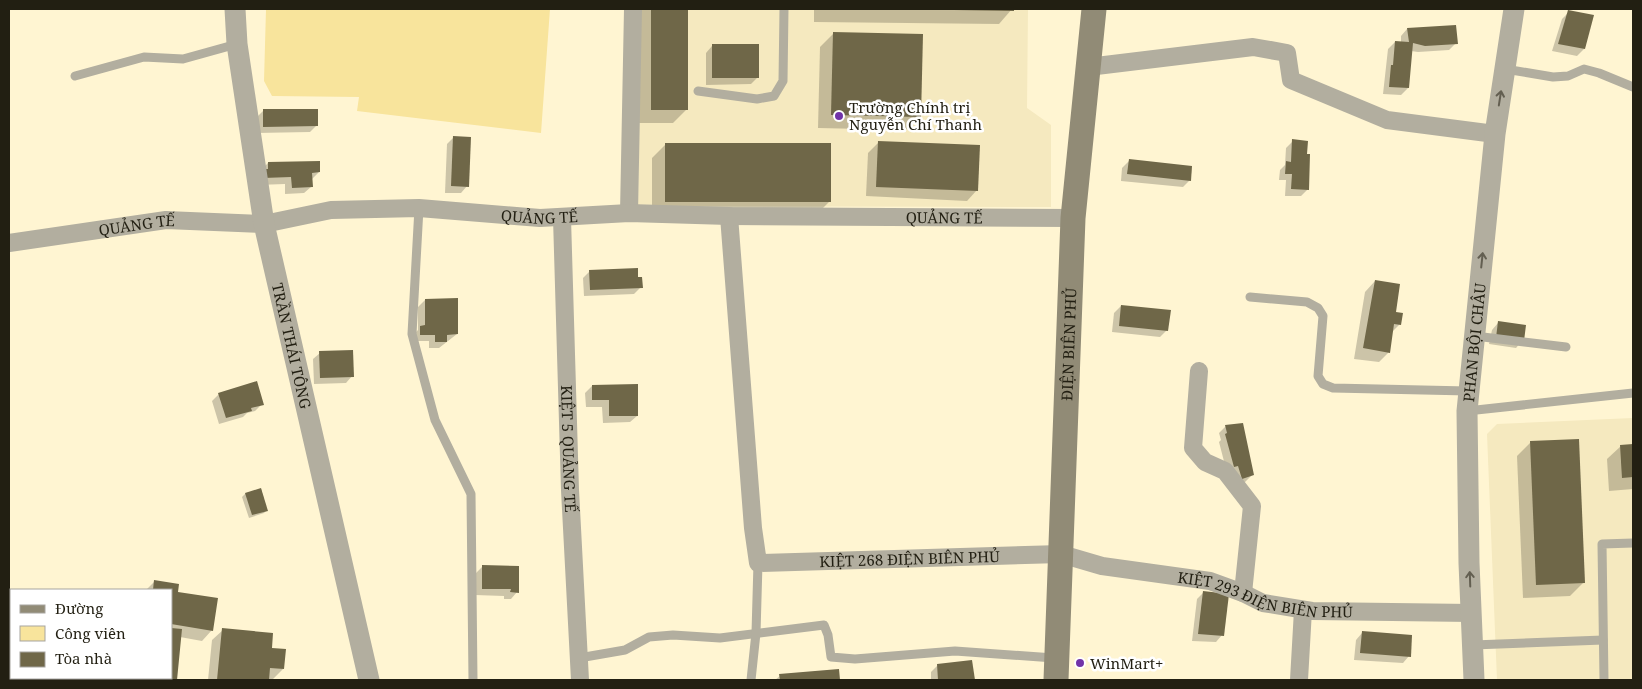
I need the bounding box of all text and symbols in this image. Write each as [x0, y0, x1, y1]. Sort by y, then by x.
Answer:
one-way arrow [1495, 91, 1505, 107]
place label: Trường Chính trị Nguyễn Chí Thanh [849, 97, 982, 134]
marker: Trường Chính trị Nguyễn Chí Thanh [833, 110, 845, 122]
street label: QUẢNG TẾ [500, 205, 578, 228]
street label: QUẢNG TẾ [906, 207, 983, 227]
street label: QUẢNG TẾ [97, 210, 175, 240]
one-way arrow [1477, 252, 1487, 268]
street label: TRẦN THÁI TÔNG [268, 281, 316, 411]
street label: PHAN BỘI CHÂU [1458, 282, 1490, 403]
street label: ĐIỆN BIÊN PHỦ [1056, 287, 1080, 401]
street label: KIỆT 5 QUẢNG TẾ [557, 385, 581, 513]
street label: KIỆT 268 ĐIỆN BIÊN PHỦ [819, 546, 1000, 571]
street label: KIỆT 293 ĐIỆN BIÊN PHỦ [1177, 567, 1353, 622]
one-way arrow [1465, 571, 1475, 588]
legend [10, 589, 172, 679]
text: Đường [55, 598, 103, 618]
text: Công viên [55, 623, 126, 643]
text: Tòa nhà [55, 648, 112, 668]
place label: WinMart+ [1090, 653, 1163, 673]
marker: WinMart+ [1074, 657, 1086, 669]

